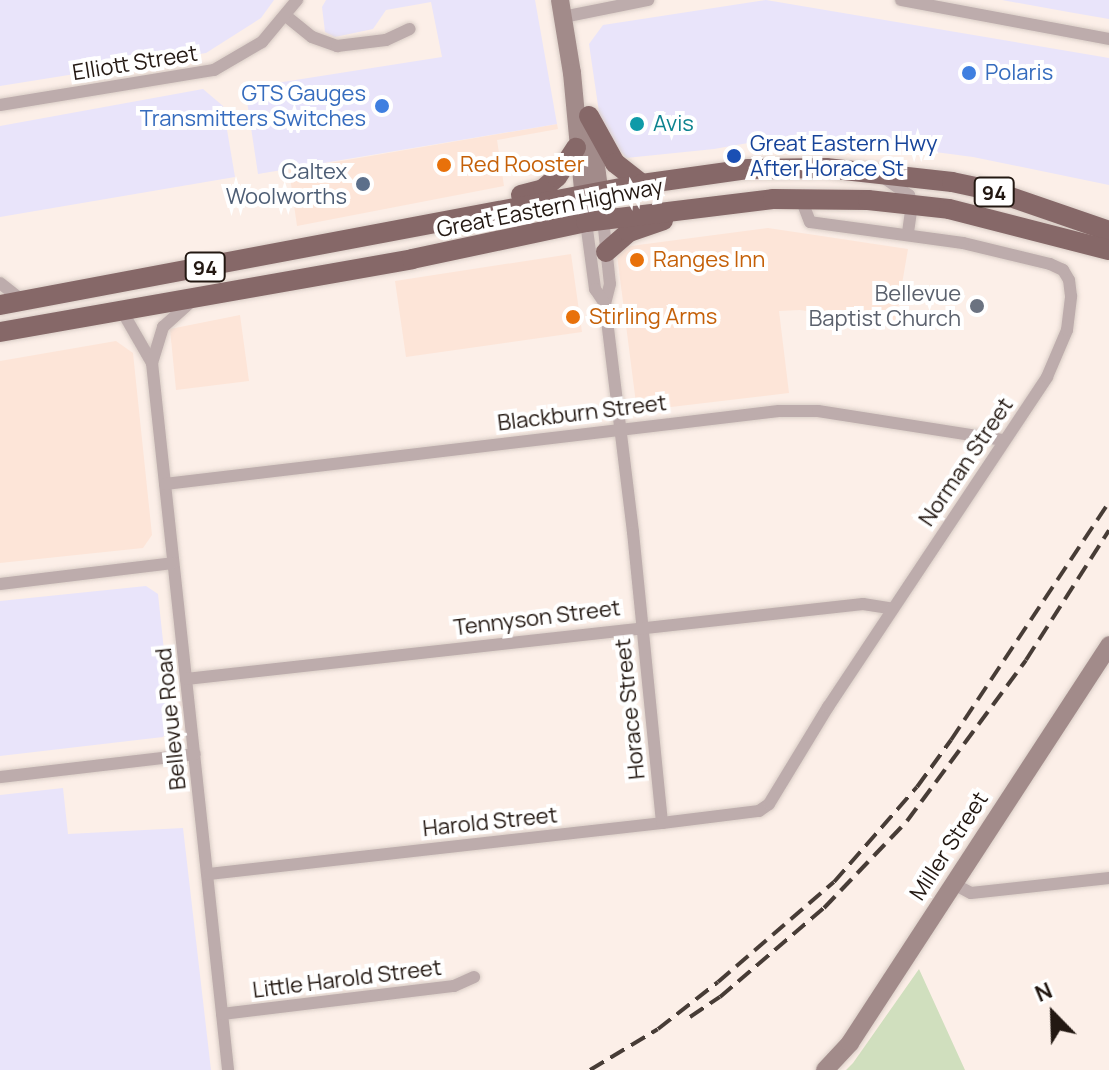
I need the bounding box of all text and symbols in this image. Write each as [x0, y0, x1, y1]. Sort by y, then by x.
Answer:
street label: Elliott Street [71, 40, 199, 86]
place label: Polaris [985, 60, 1053, 86]
marker: Polaris [960, 64, 978, 82]
place label: GTS Gauges Transmitters Switches [140, 80, 366, 132]
marker: GTS Gauges Transmitters Switches [373, 97, 391, 115]
place label: Avis [653, 111, 694, 137]
marker: Avis [628, 115, 646, 133]
place label: Great Eastern Hwy After Horace St [750, 130, 938, 182]
marker: Great Eastern Hwy After Horace St [725, 147, 743, 165]
place label: Red Rooster [460, 152, 585, 178]
marker: Red Rooster [435, 156, 453, 174]
place label: Caltex Woolworths [226, 158, 347, 210]
street label: Great Eastern Highway [435, 173, 665, 243]
marker: Caltex Woolworths [354, 175, 372, 193]
road number: 94 [972, 176, 1016, 208]
place label: Ranges Inn [653, 247, 765, 273]
road number: 94 [183, 251, 227, 283]
marker: Ranges Inn [628, 251, 646, 269]
place label: Bellevue Baptist Church [809, 280, 961, 332]
marker: Bellevue Baptist Church [968, 297, 986, 315]
place label: Stirling Arms [589, 304, 717, 330]
marker: Stirling Arms [564, 308, 582, 326]
street label: Blackburn Street [496, 390, 668, 436]
street label: Norman Street [913, 393, 1019, 531]
street label: Tennyson Street [452, 595, 622, 641]
street label: Horace Street [609, 637, 651, 781]
street label: Bellevue Road [150, 647, 192, 791]
street label: Miller Street [904, 787, 994, 905]
street label: Harold Street [421, 802, 559, 842]
street label: Little Harold Street [251, 954, 443, 1004]
north arrow [1013, 974, 1093, 1054]
text: N [1030, 975, 1057, 1009]

